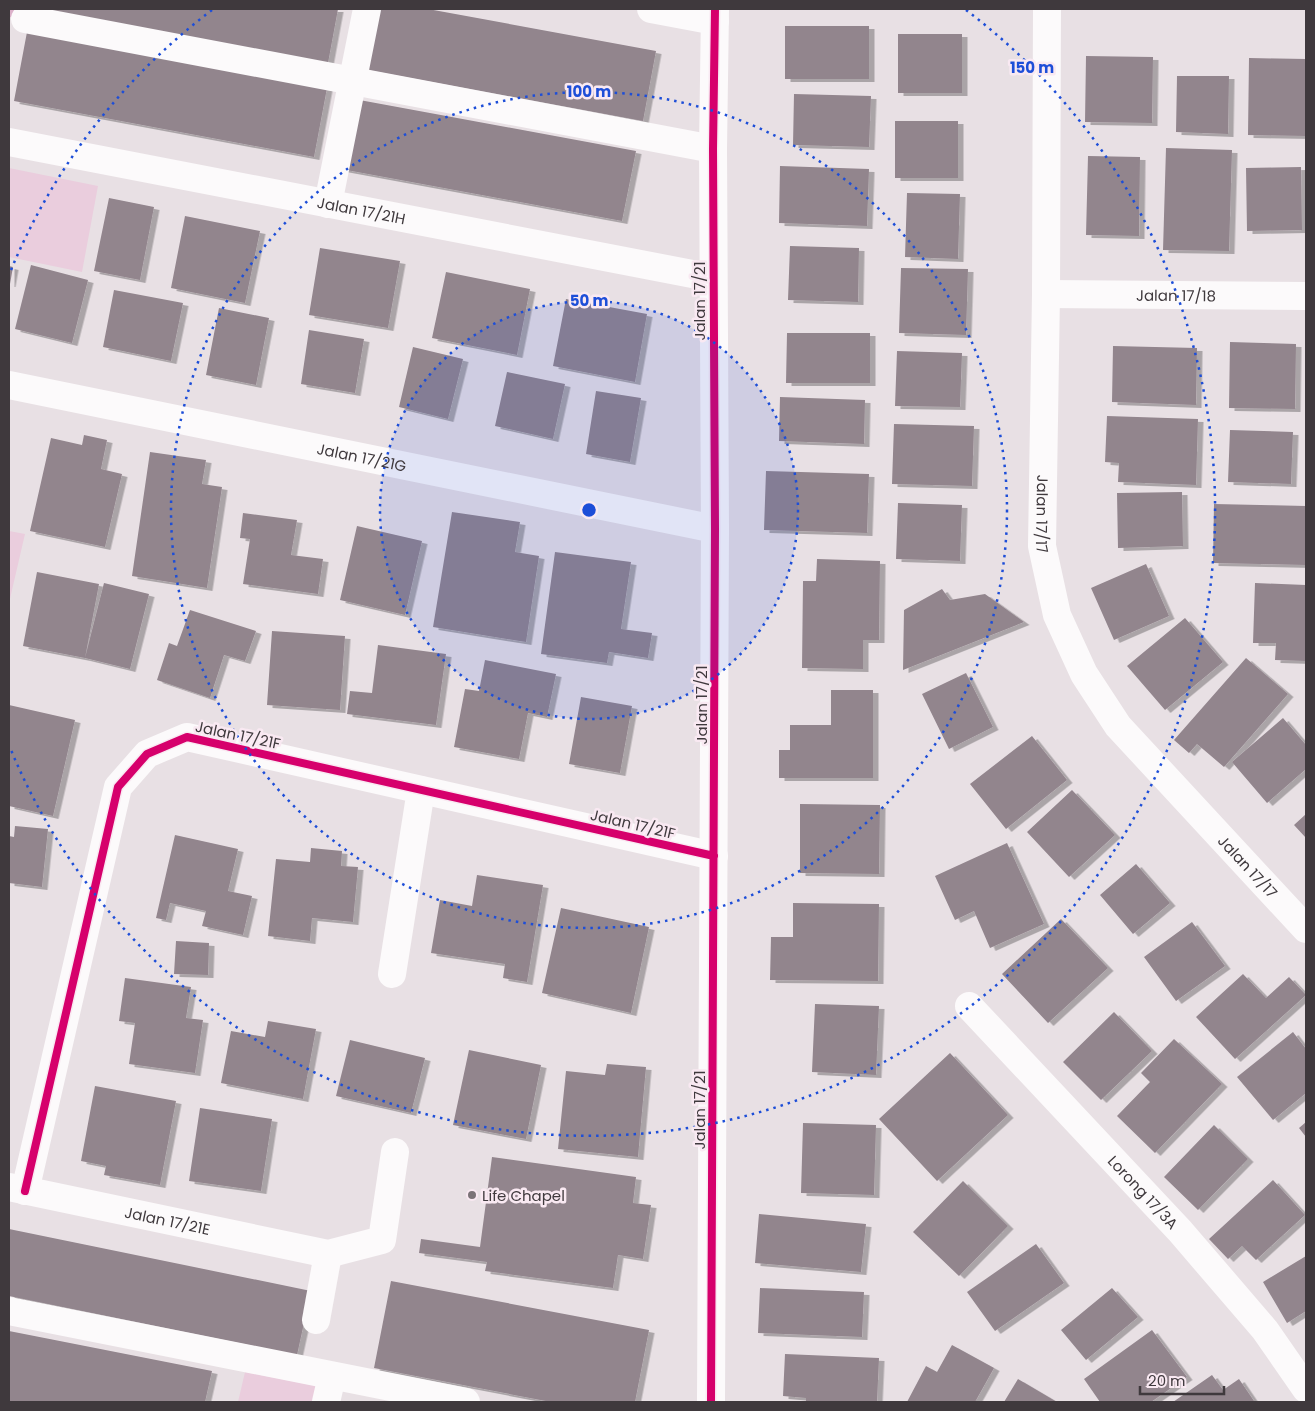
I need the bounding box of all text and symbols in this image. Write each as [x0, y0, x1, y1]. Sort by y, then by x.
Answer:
text: 150 m [1010, 57, 1054, 78]
text: 100 m [567, 81, 611, 102]
street label: Jalan 17/21H [316, 191, 407, 229]
street label: Jalan 17/21 [689, 261, 710, 341]
street label: Jalan 17/18 [1136, 284, 1216, 306]
text: 50 m [570, 290, 608, 311]
street label: Jalan 17/21G [315, 438, 409, 476]
street label: Jalan 17/17 [1032, 474, 1054, 555]
centre of rings [580, 501, 598, 519]
street label: Jalan 17/21 [691, 665, 712, 745]
street label: Jalan 17/21F [193, 716, 283, 754]
street label: Jalan 17/21F [588, 804, 678, 844]
street label: Jalan 17/17 [1214, 830, 1282, 902]
street label: Jalan 17/21 [689, 1070, 710, 1150]
street label: Lorong 17/3A [1104, 1150, 1183, 1234]
place label: Life Chapel [482, 1185, 565, 1206]
marker: Life Chapel [466, 1189, 478, 1201]
street label: Jalan 17/21E [123, 1201, 212, 1240]
scale bar [1140, 1364, 1224, 1396]
text: 20 m [1148, 1370, 1186, 1391]

